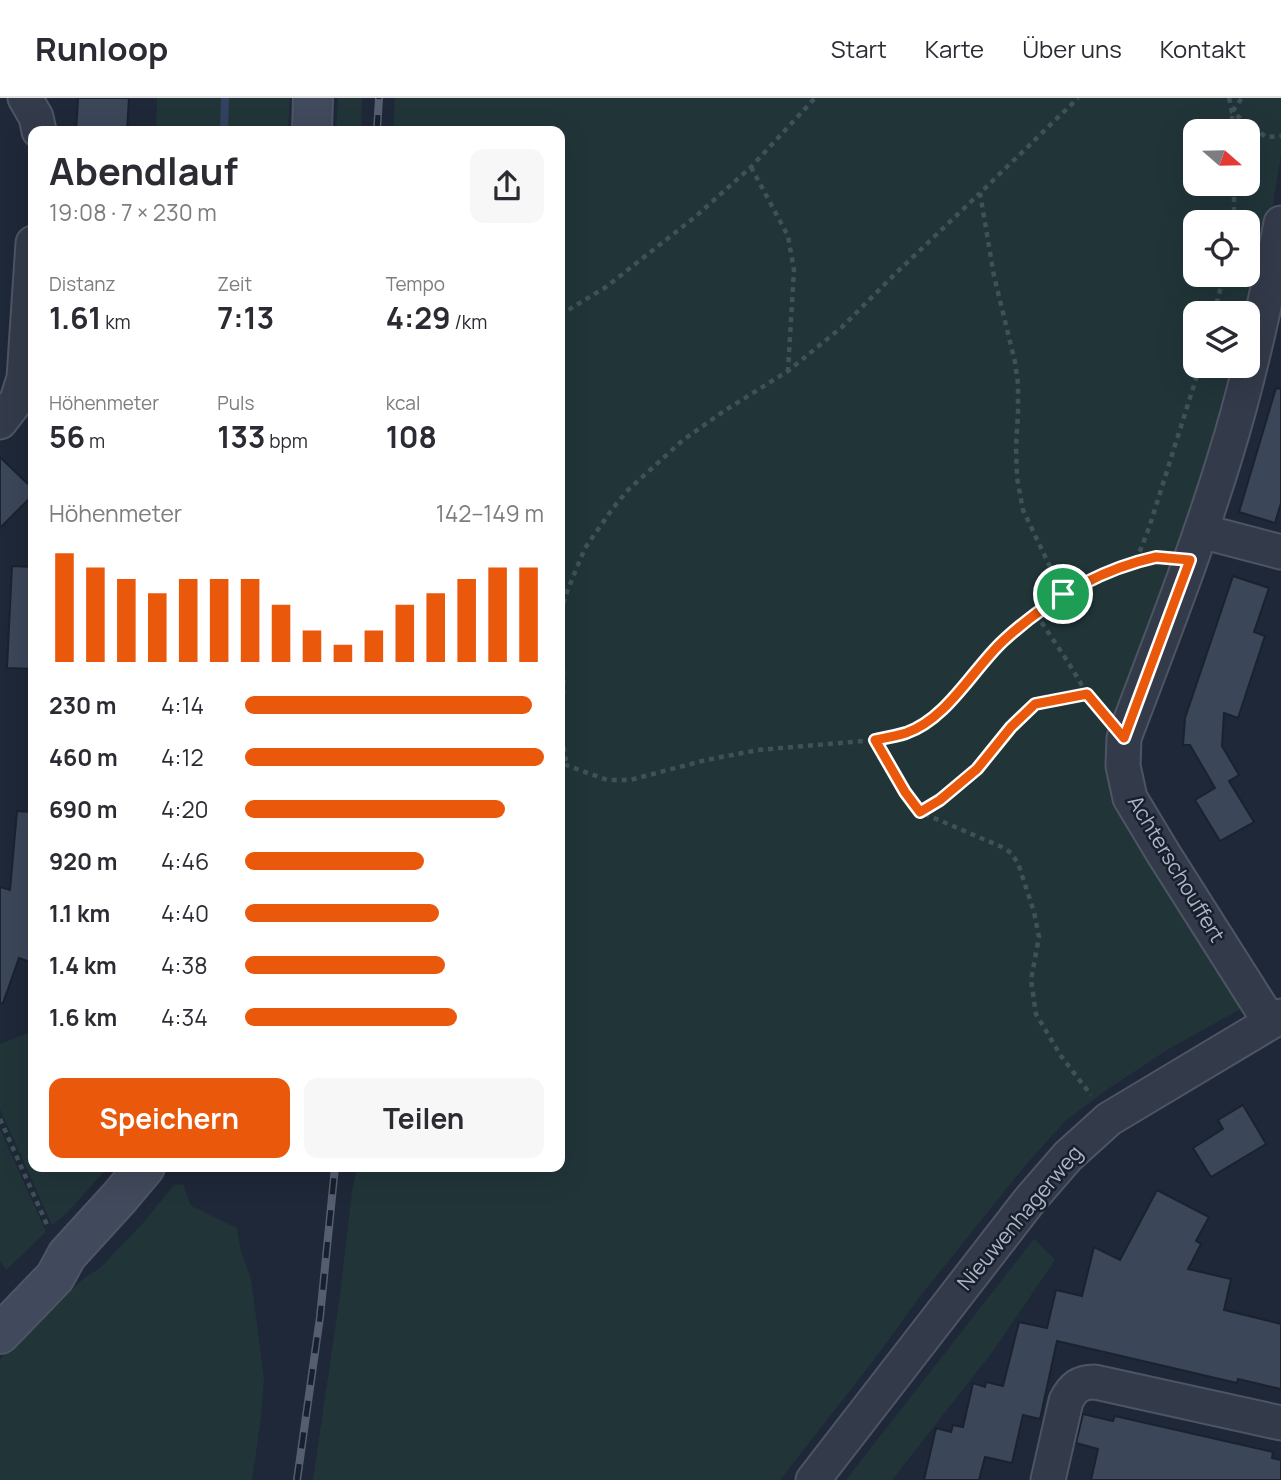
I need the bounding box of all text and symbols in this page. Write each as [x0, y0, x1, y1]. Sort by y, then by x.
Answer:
text: Runloop [35, 26, 168, 71]
text: Start [831, 32, 887, 65]
text: Karte [925, 32, 984, 65]
text: Über uns [1022, 32, 1122, 65]
text: Kontakt [1160, 32, 1246, 65]
north arrow [1183, 119, 1260, 196]
map controls [1183, 119, 1260, 378]
text: Abendlauf [49, 144, 238, 196]
button: share [470, 149, 544, 223]
text: 19:08 · 7 × 230 m [49, 196, 217, 228]
button: locate [1183, 210, 1260, 287]
text: Distanz [49, 271, 116, 297]
text: Zeit [217, 271, 252, 297]
text: Tempo [386, 271, 445, 297]
text: 1.61 [49, 297, 101, 338]
text: 7:13 [217, 297, 274, 338]
text: 4:29 [386, 297, 451, 338]
button: layers [1183, 301, 1260, 378]
text: km [101, 309, 131, 335]
text: /km [451, 309, 487, 335]
text: Höhenmeter [49, 390, 159, 416]
text: Puls [217, 390, 255, 416]
text: kcal [386, 390, 420, 416]
text: 56 [49, 416, 85, 457]
text: 133 [217, 416, 265, 457]
text: 108 [386, 416, 437, 457]
text: m [85, 428, 105, 454]
text: bpm [265, 428, 308, 454]
text: Höhenmeter [49, 497, 182, 529]
text: 142–149 m [436, 497, 544, 529]
pin [1033, 564, 1093, 624]
icon: arrive [1044, 575, 1082, 613]
text: 230 m [49, 689, 116, 721]
text: 4:14 [161, 689, 204, 721]
text: 460 m [49, 741, 118, 773]
text: 4:12 [161, 741, 204, 773]
street label: Achterschouffert [1122, 790, 1232, 947]
text: 690 m [49, 793, 117, 825]
text: 4:20 [161, 793, 209, 825]
text: 920 m [49, 845, 117, 877]
text: 4:46 [161, 845, 209, 877]
text: 1.1 km [49, 897, 110, 929]
text: 4:40 [161, 897, 209, 929]
text: 1.4 km [49, 949, 117, 981]
text: 4:38 [161, 949, 208, 981]
text: 1.6 km [49, 1001, 117, 1033]
text: 4:34 [161, 1001, 208, 1033]
button: Speichern [49, 1078, 290, 1158]
button: Teilen [304, 1078, 544, 1158]
street label: Nieuwenhagerweg [950, 1139, 1088, 1296]

